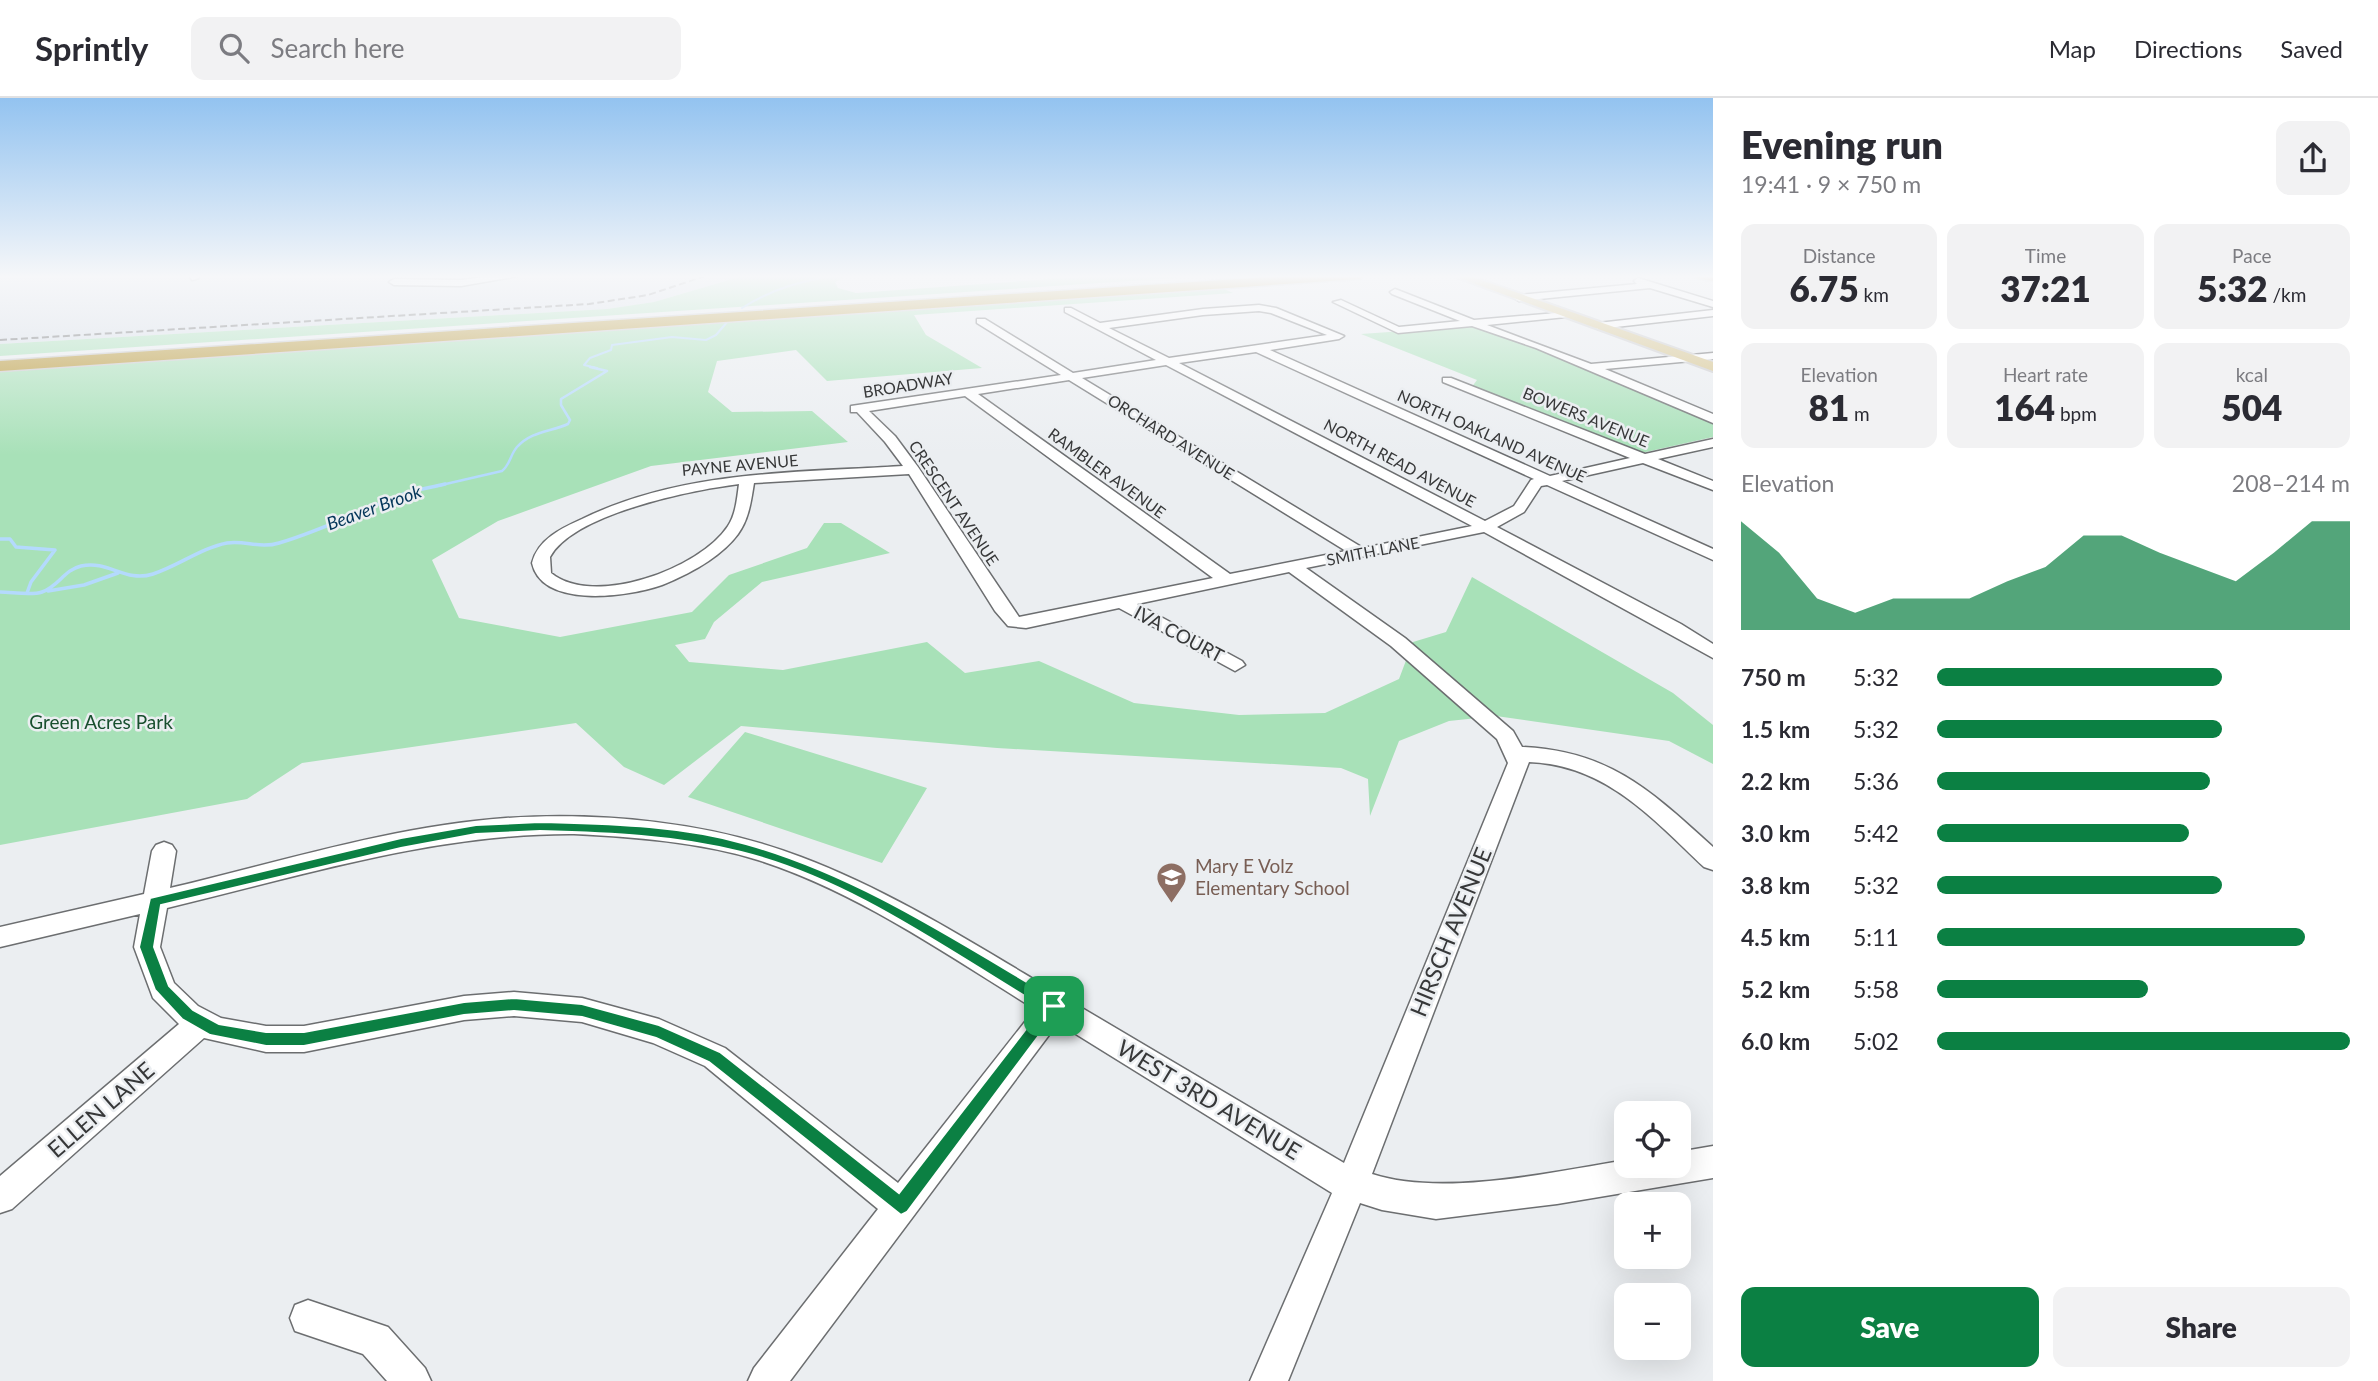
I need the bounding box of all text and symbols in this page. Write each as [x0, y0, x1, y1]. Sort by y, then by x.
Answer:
search box [191, 17, 681, 80]
text: Sprintly [35, 28, 149, 68]
icon: search [215, 29, 253, 67]
text: Search here [271, 32, 405, 64]
text: Map [2049, 34, 2096, 63]
text: Directions [2134, 34, 2242, 63]
text: Saved [2280, 34, 2343, 63]
text: Evening run [1741, 121, 1943, 167]
button: share [2276, 121, 2350, 195]
text: 19:41 · 9 × 750 m [1741, 170, 1921, 198]
text: Distance [1803, 244, 1876, 267]
text: Time [2025, 244, 2066, 267]
text: Pace [2232, 244, 2272, 267]
text: 6.75 [1789, 267, 1859, 309]
text: 37:21 [2000, 267, 2091, 309]
text: 5:32 [2197, 267, 2268, 309]
text: km [1859, 283, 1889, 306]
text: /km [2268, 283, 2306, 306]
text: Elevation [1801, 363, 1878, 386]
text: Heart rate [2003, 363, 2088, 386]
text: kcal [2236, 363, 2268, 386]
street label: BROADWAY [861, 368, 954, 401]
street label: BOWERS AVENUE [1520, 383, 1652, 451]
street label: NORTH OAKLAND AVENUE [1395, 385, 1590, 486]
text: 81 [1809, 386, 1849, 428]
text: 164 [1994, 386, 2055, 428]
text: 504 [2221, 386, 2282, 428]
street label: ORCHARD AVENUE [1105, 390, 1238, 483]
text: m [1849, 402, 1870, 425]
text: bpm [2055, 402, 2097, 425]
street label: NORTH READ AVENUE [1321, 414, 1480, 511]
street label: RAMBLER AVENUE [1045, 424, 1170, 522]
street label: CRESCENT AVENUE [906, 437, 1003, 569]
street label: PAYNE AVENUE [681, 450, 799, 479]
text: Elevation [1741, 469, 1834, 497]
text: 208–214 m [2232, 469, 2350, 497]
water label: Beaver Brook [323, 480, 424, 534]
street label: SMITH LANE [1325, 532, 1421, 569]
street label: IVA COURT [1130, 600, 1228, 667]
text: 750 m [1741, 663, 1806, 691]
text: 5:32 [1853, 663, 1899, 691]
park label: Green Acres Park [29, 710, 173, 733]
text: 1.5 km [1741, 715, 1810, 743]
text: 5:32 [1853, 715, 1899, 743]
text: 2.2 km [1741, 767, 1810, 795]
text: 5:36 [1853, 767, 1899, 795]
text: 3.0 km [1741, 819, 1810, 847]
text: 5:42 [1853, 819, 1899, 847]
street label: HIRSCH AVENUE [1403, 843, 1497, 1020]
place label: Mary E Volz Elementary School [1195, 854, 1350, 899]
school or university icon: Mary E Volz Elementary School [1155, 860, 1189, 904]
text: 3.8 km [1741, 871, 1810, 899]
text: 5:32 [1853, 871, 1899, 899]
text: 4.5 km [1741, 923, 1810, 951]
text: 5:11 [1853, 923, 1899, 951]
text: 5.2 km [1741, 975, 1810, 1003]
text: 5:58 [1853, 975, 1899, 1003]
pin [1024, 976, 1084, 1036]
icon: arrive [1035, 987, 1073, 1025]
text: 6.0 km [1741, 1027, 1810, 1055]
text: 5:02 [1853, 1027, 1899, 1055]
street label: WEST 3RD AVENUE [1112, 1033, 1307, 1165]
street label: ELLEN LANE [41, 1055, 159, 1163]
map controls [1614, 1101, 1691, 1360]
button: locate [1614, 1101, 1691, 1178]
button: + [1614, 1192, 1691, 1269]
button: − [1614, 1283, 1691, 1360]
button: Save [1741, 1287, 2039, 1367]
button: Share [2053, 1287, 2350, 1367]

